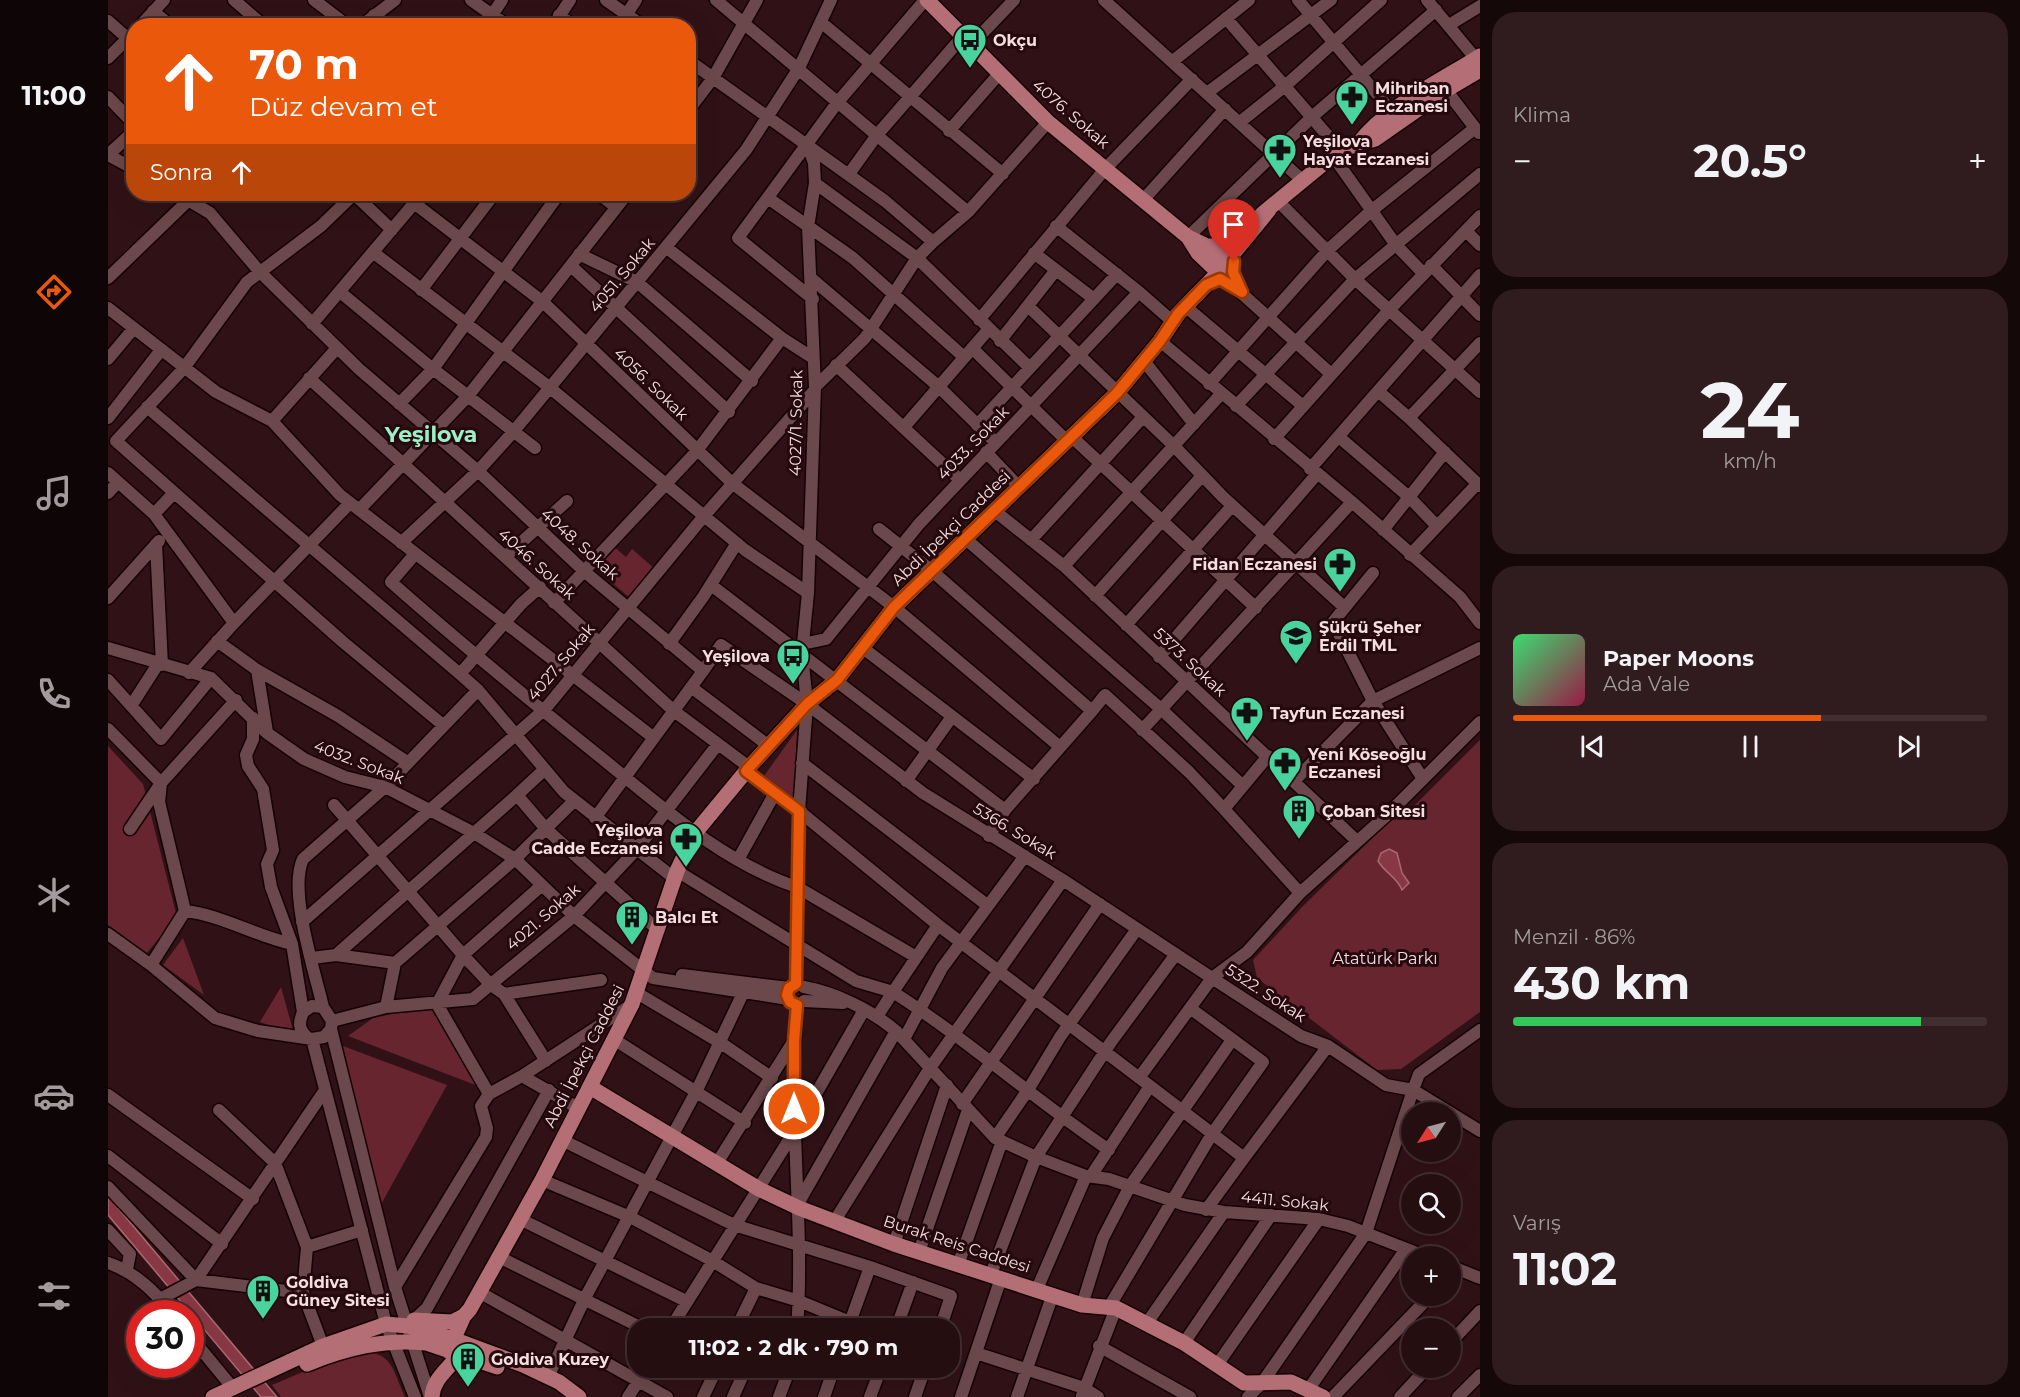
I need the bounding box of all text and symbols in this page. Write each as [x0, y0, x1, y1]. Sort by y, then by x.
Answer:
bus stop icon: Okçu [952, 22, 988, 69]
place label: Okçu [993, 31, 1037, 51]
text: 70 m [249, 38, 359, 90]
icon: ahead [150, 42, 228, 120]
street label: 4076. Sokak [1029, 75, 1114, 153]
text: 11:00 [22, 79, 86, 112]
pharmacy icon: Mihriban Eczanesi [1334, 79, 1370, 126]
place label: Mihriban Eczanesi [1375, 79, 1450, 116]
text: Düz devam et [249, 90, 438, 123]
text: Klima [1513, 103, 1571, 127]
pharmacy icon: Yeşilova Hayat Eczanesi [1262, 132, 1298, 179]
place label: Yeşilova Hayat Eczanesi [1302, 132, 1429, 169]
text: 20.5° [1693, 133, 1807, 188]
text: − [1513, 141, 1532, 181]
text: + [1968, 141, 1987, 181]
icon: ahead [225, 156, 258, 189]
text: Sonra [150, 159, 213, 186]
pin [1208, 199, 1259, 261]
icon: arrive [1217, 208, 1250, 241]
street label: 4051. Sokak [585, 233, 659, 316]
icon: directions [33, 271, 75, 313]
street label: 4056. Sokak [610, 344, 692, 424]
text: 24 [1701, 362, 1799, 458]
street label: 4027/1. Sokak [786, 369, 806, 476]
street label: 4033. Sokak [933, 402, 1013, 484]
district label: Yeşilova [384, 421, 477, 448]
text: km/h [1723, 449, 1777, 473]
street label: Abdi İpekçi Caddesi [888, 466, 1014, 590]
icon: music [33, 472, 75, 514]
street label: 4048. Sokak [537, 504, 623, 584]
street label: 4046. Sokak [494, 524, 580, 604]
pharmacy icon: Fidan Eczanesi [1322, 546, 1358, 593]
place label: Fidan Eczanesi [1192, 555, 1317, 574]
school or university icon: Şükrü Şeher Erdil TML [1278, 618, 1314, 665]
place label: Şükrü Şeher Erdil TML [1319, 618, 1422, 655]
street label: 4027. Sokak [523, 619, 599, 704]
street label: 5373. Sokak [1150, 624, 1230, 701]
bus stop icon: Yeşilova [775, 638, 811, 685]
text: Paper Moons [1603, 645, 1754, 672]
place label: Yeşilova [702, 647, 770, 667]
text: Ada Vale [1603, 672, 1690, 696]
icon: phone [33, 673, 75, 715]
pharmacy icon: Tayfun Eczanesi [1229, 695, 1265, 742]
place label: Tayfun Eczanesi [1270, 704, 1405, 723]
icon: previous [1576, 730, 1609, 763]
icon: pause [1734, 730, 1767, 763]
icon: next [1892, 730, 1925, 763]
street label: 4032. Sokak [311, 736, 407, 788]
pharmacy icon: Yeni Köseoğlu Eczanesi [1267, 745, 1303, 792]
place label: Yeni Köseoğlu Eczanesi [1307, 745, 1426, 782]
building icon: Çoban Sitesi [1281, 793, 1317, 840]
street label: 5366. Sokak [970, 799, 1060, 863]
place label: Çoban Sitesi [1322, 802, 1425, 821]
place label: Yeşilova Cadde Eczanesi [532, 821, 663, 858]
pharmacy icon: Yeşilova Cadde Eczanesi [668, 821, 704, 868]
icon: climate [33, 874, 75, 916]
street label: 4021. Sokak [502, 879, 584, 954]
building icon: Balcı Et [614, 899, 650, 946]
place label: Balcı Et [655, 908, 718, 927]
text: Menzil · 86% [1513, 925, 1635, 949]
park label: Atatürk Parkı [1332, 949, 1438, 968]
text: 430 km [1513, 955, 1690, 1010]
street label: 5322. Sokak [1222, 960, 1310, 1026]
street label: Abdi İpekçi Caddesi [540, 981, 628, 1131]
icon: car [33, 1075, 75, 1117]
position arrow [762, 1077, 826, 1141]
north arrow [1401, 1102, 1461, 1162]
map controls [1401, 1102, 1461, 1378]
button: search [1401, 1174, 1461, 1234]
street label: 4411. Sokak [1240, 1187, 1330, 1215]
street label: Burak Reis Caddesi [881, 1211, 1033, 1277]
text: Varış [1513, 1211, 1561, 1235]
text: 11:02 [1513, 1241, 1617, 1296]
button: + [1401, 1246, 1461, 1306]
building icon: Goldiva Güney Sitesi [245, 1273, 281, 1320]
place label: Goldiva Güney Sitesi [286, 1273, 390, 1310]
icon: filters [33, 1275, 75, 1317]
speed limit sign: 30 [126, 1300, 204, 1378]
button: − [1401, 1318, 1461, 1378]
text: 11:02 · 2 dk · 790 m [689, 1334, 898, 1361]
building icon: Goldiva Kuzey [450, 1341, 486, 1388]
place label: Goldiva Kuzey [491, 1350, 609, 1369]

